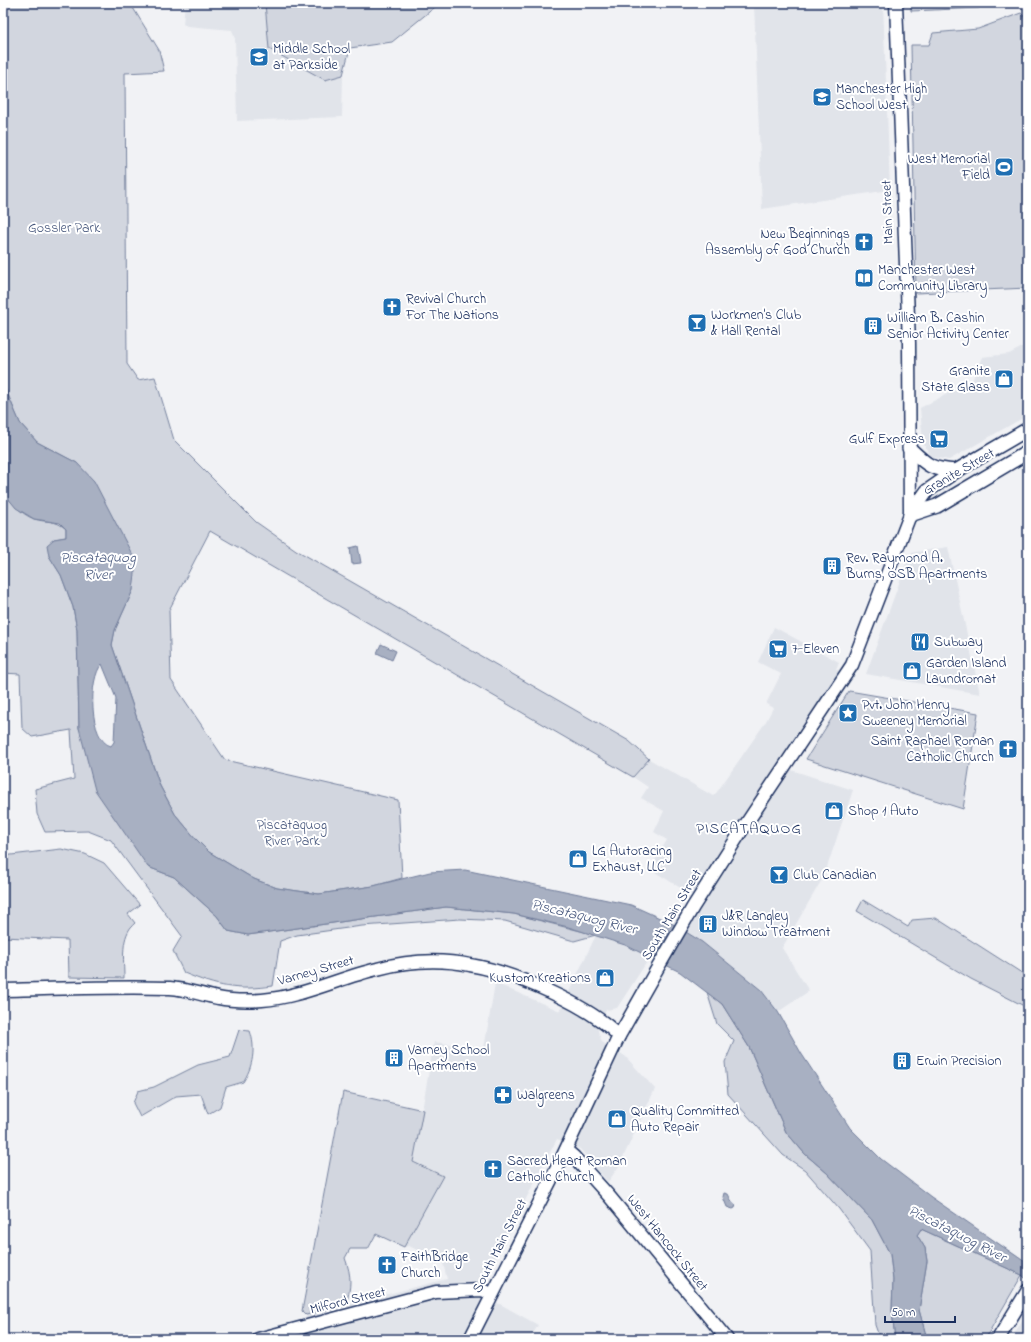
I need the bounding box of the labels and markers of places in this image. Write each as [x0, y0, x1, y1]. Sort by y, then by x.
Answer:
place label: Middle School at Parkside [273, 39, 350, 76]
school or university icon: Middle School at Parkside [248, 46, 270, 68]
place label: Manchester High School West [836, 79, 927, 116]
school or university icon: Manchester High School West [811, 86, 833, 108]
place label: West Memorial Field [908, 149, 990, 186]
sports icon: West Memorial Field [993, 156, 1015, 178]
place label: New Beginnings Assembly of God Church [705, 224, 850, 262]
church icon: New Beginnings Assembly of God Church [853, 231, 875, 253]
place label: Manchester West Community Library [878, 260, 987, 298]
library icon: Manchester West Community Library [853, 267, 875, 289]
place label: Revival Church For The Nations [405, 289, 499, 326]
church icon: Revival Church For The Nations [381, 296, 403, 318]
place label: Workmen's Club & Hall Rental [711, 305, 802, 342]
place label: William B. Cashin Senior Activity Center [887, 308, 1010, 346]
bar icon: Workmen's Club & Hall Rental [686, 312, 708, 334]
building icon: William B. Cashin Senior Activity Center [862, 315, 884, 337]
place label: Granite State Glass [921, 361, 991, 398]
shop icon: Granite State Glass [993, 368, 1015, 390]
supermarket icon: Gulf Express [928, 428, 950, 450]
place label: Gulf Express [849, 429, 925, 450]
place label: Rev. Raymond A. Burns, OSB Apartments [845, 548, 987, 585]
building icon: Rev. Raymond A. Burns, OSB Apartments [821, 555, 843, 577]
restaurant icon: Subway [909, 631, 931, 653]
place label: Subway [934, 632, 983, 654]
supermarket icon: 7-Eleven [767, 638, 789, 660]
place label: 7-Eleven [792, 639, 839, 660]
place label: Garden Island Laundromat [926, 653, 1006, 690]
shop icon: Garden Island Laundromat [901, 660, 923, 682]
place label: Pvt. John Henry Sweeney Memorial [862, 695, 967, 733]
place icon: Pvt. John Henry Sweeney Memorial [837, 702, 859, 724]
place label: Saint Raphael Roman Catholic Church [871, 731, 994, 768]
church icon: Saint Raphael Roman Catholic Church [997, 738, 1019, 760]
shop icon: Shop 1 Auto [823, 800, 845, 822]
place label: Shop 1 Auto [848, 801, 919, 822]
place label: LG Autoracing Exhaust, LLC [592, 841, 672, 878]
shop icon: LG Autoracing Exhaust, LLC [567, 848, 589, 870]
bar icon: Club Canadian [768, 864, 790, 886]
place label: Club Canadian [793, 865, 877, 886]
place label: J&R Langley Window Treatment [722, 906, 831, 943]
building icon: J&R Langley Window Treatment [697, 913, 719, 935]
shop icon: Kustom Kreations [594, 967, 616, 989]
place label: Kustom Kreations [489, 968, 591, 989]
place label: Varney School Apartments [407, 1040, 489, 1077]
building icon: Varney School Apartments [383, 1047, 405, 1069]
building icon: Erwin Precision [891, 1050, 913, 1072]
place label: Erwin Precision [916, 1051, 1001, 1072]
pharmacy icon: Walgreens [492, 1084, 514, 1106]
place label: Walgreens [517, 1085, 575, 1107]
place label: Quality Committed Auto Repair [631, 1101, 739, 1138]
shop icon: Quality Committed Auto Repair [606, 1108, 628, 1130]
place label: Sacred Heart Roman Catholic Church [507, 1151, 627, 1188]
church icon: Sacred Heart Roman Catholic Church [482, 1158, 504, 1180]
place label: FaithBridge Church [400, 1247, 469, 1284]
church icon: FaithBridge Church [376, 1254, 398, 1276]

